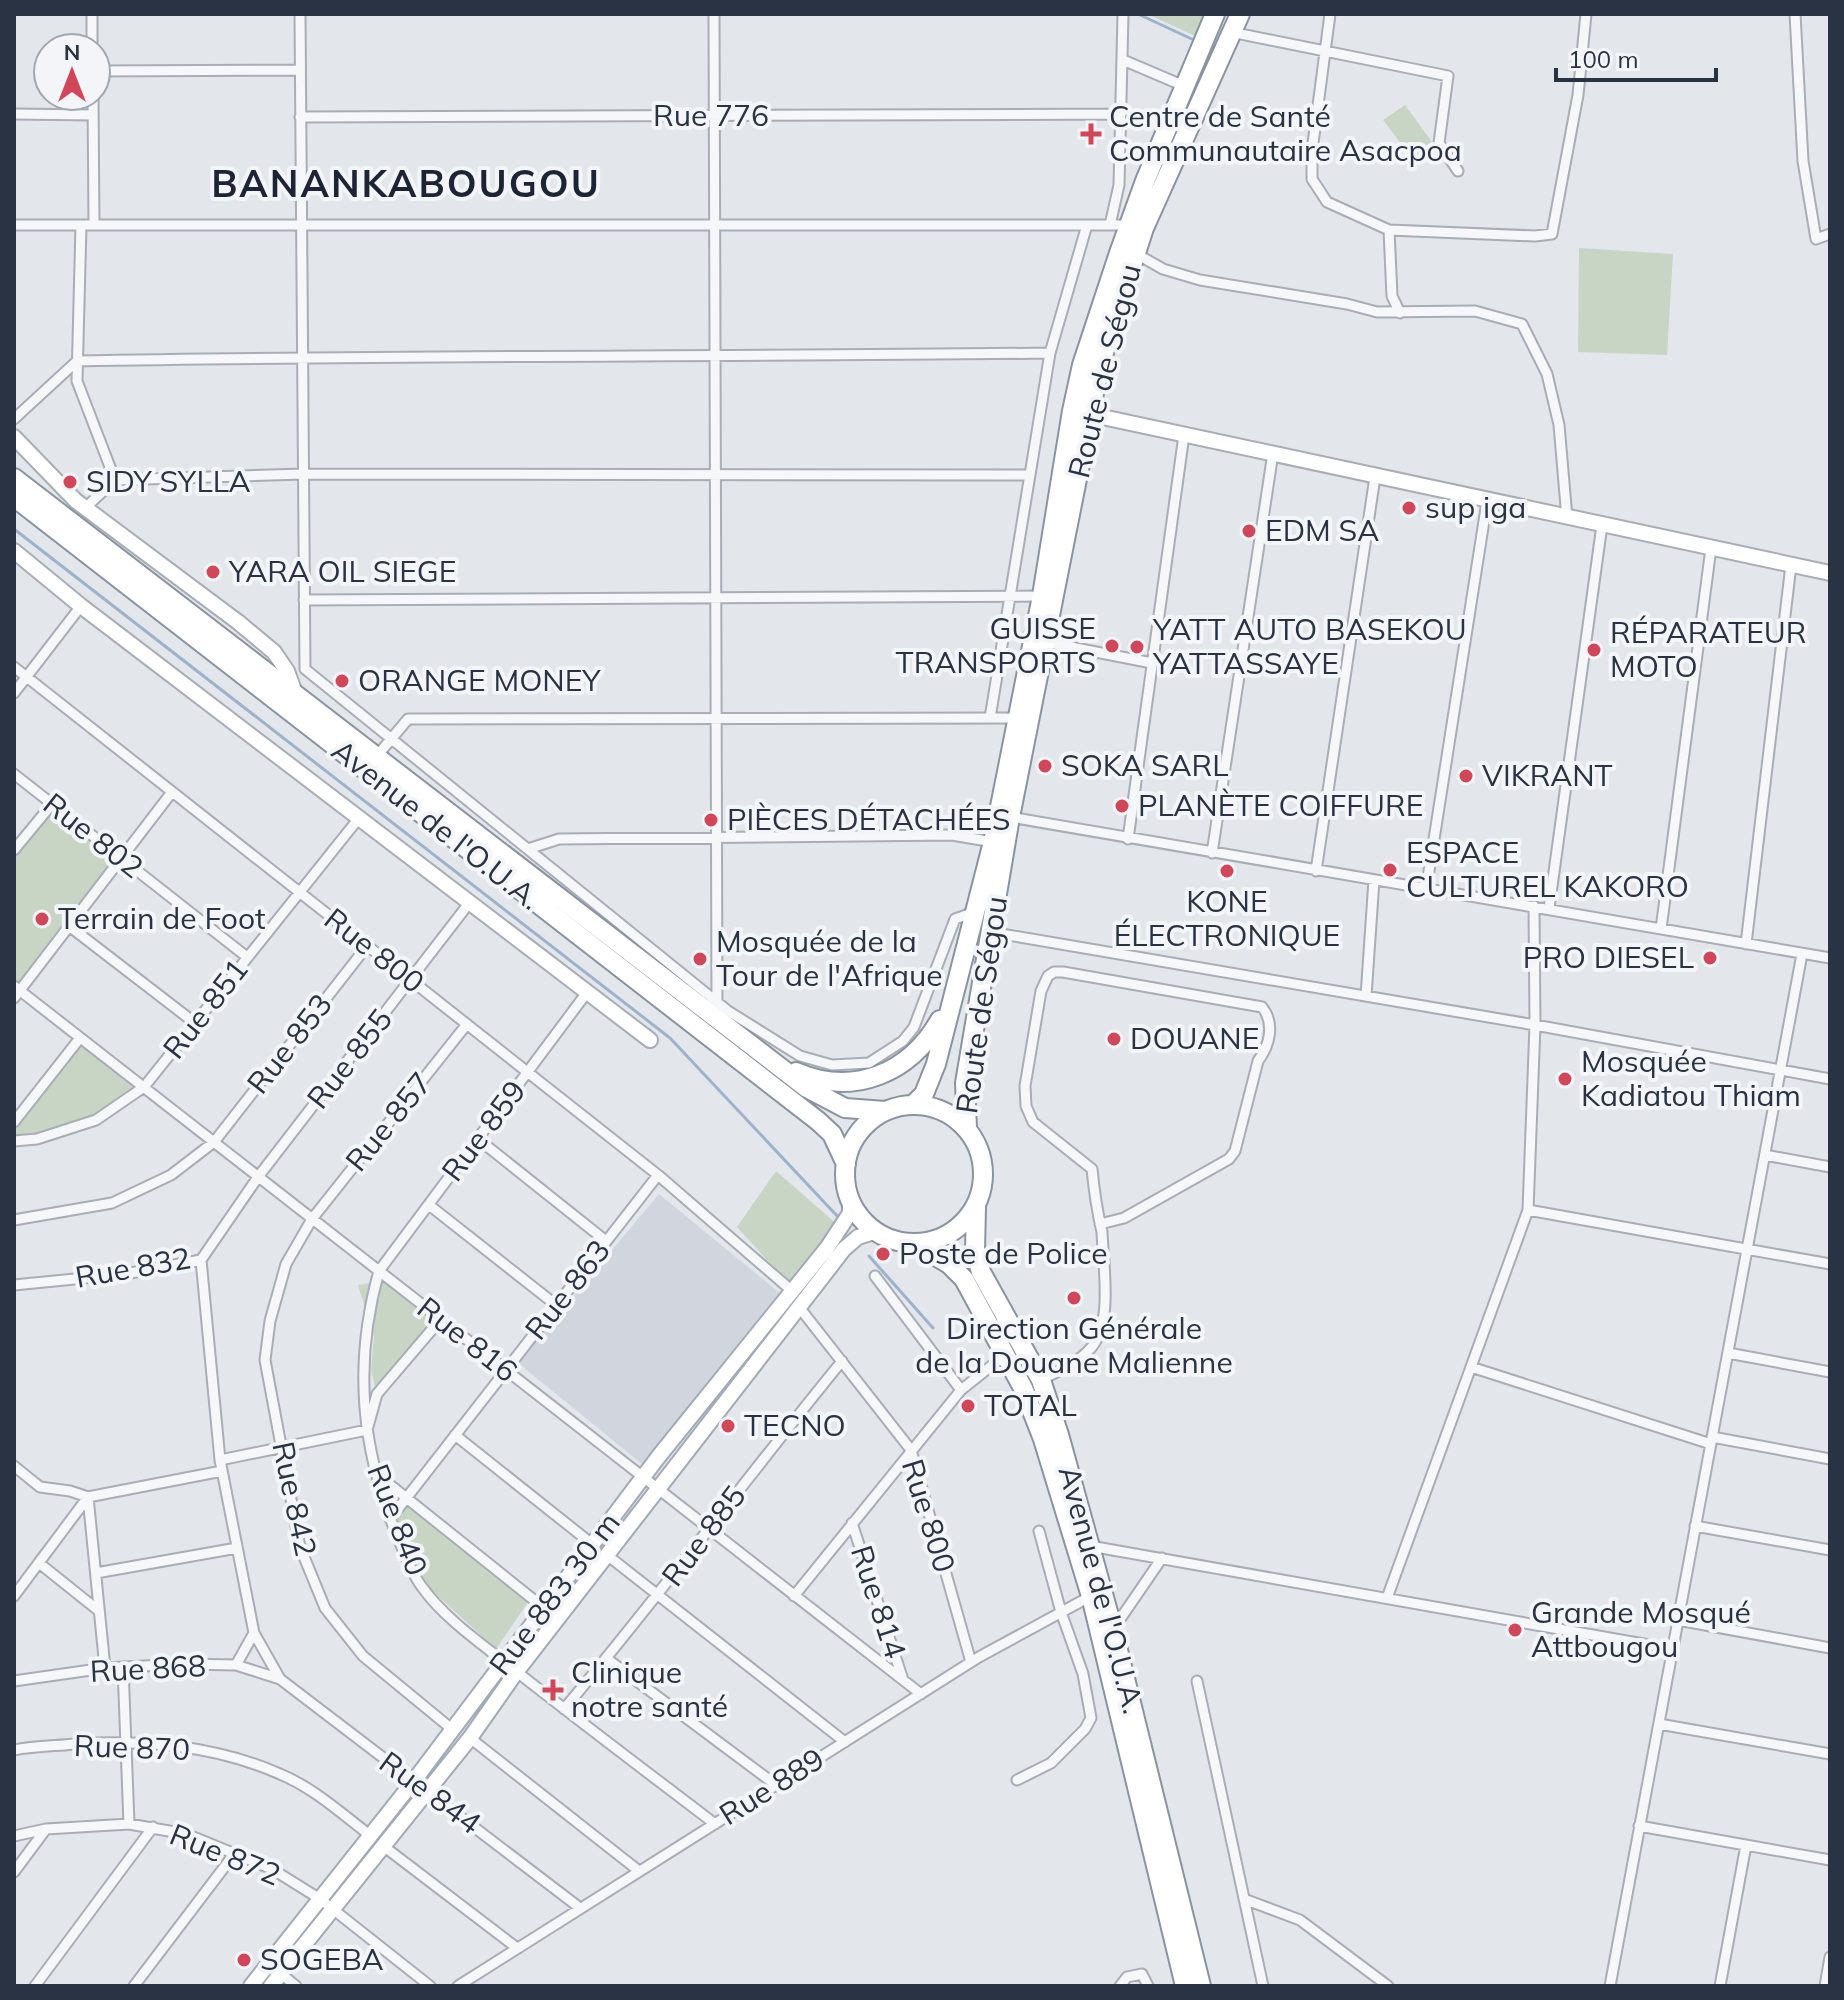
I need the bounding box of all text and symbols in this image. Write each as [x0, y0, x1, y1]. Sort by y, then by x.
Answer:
north arrow [32, 32, 112, 112]
scale bar [1556, 32, 1716, 82]
text: N [64, 38, 80, 66]
text: 100 m [1568, 44, 1639, 74]
street label: Rue 776 [653, 96, 769, 134]
place label: Centre de Santé Communautaire Asacpoa [1109, 97, 1462, 169]
marker: Centre de Santé Communautaire Asacpoa [1080, 123, 1102, 145]
district label: BANANKABOUGOU [211, 159, 601, 207]
street label: Route de Ségou [1059, 260, 1149, 482]
place label: SIDY SYLLA [86, 462, 251, 500]
marker: SIDY SYLLA [61, 473, 79, 491]
place label: sup iga [1425, 488, 1526, 526]
marker: sup iga [1400, 499, 1418, 517]
place label: EDM SA [1265, 511, 1379, 549]
marker: EDM SA [1240, 522, 1258, 540]
place label: YARA OIL SIEGE [228, 552, 456, 590]
marker: YARA OIL SIEGE [204, 563, 222, 581]
place label: GUISSE TRANSPORTS [896, 609, 1096, 681]
place label: YATT AUTO BASEKOU YATTASSAYE [1152, 610, 1467, 682]
place label: RÉPARATEUR MOTO [1610, 613, 1806, 685]
marker: GUISSE TRANSPORTS [1103, 637, 1121, 655]
marker: YATT AUTO BASEKOU YATTASSAYE [1128, 638, 1146, 656]
marker: RÉPARATEUR MOTO [1585, 641, 1603, 659]
place label: ORANGE MONEY [358, 661, 601, 699]
marker: ORANGE MONEY [333, 672, 351, 690]
street label: Avenue de l'O.U.A. [325, 731, 549, 918]
place label: SOKA SARL [1061, 746, 1229, 784]
place label: VIKRANT [1482, 756, 1613, 794]
marker: SOKA SARL [1036, 757, 1054, 775]
marker: VIKRANT [1457, 767, 1475, 785]
street label: Rue 802 [36, 784, 151, 886]
place label: PLANÈTE COIFFURE [1138, 786, 1423, 824]
marker: PLANÈTE COIFFURE [1113, 797, 1131, 815]
place label: PIÈCES DÉTACHÉES [727, 800, 1011, 838]
marker: PIÈCES DÉTACHÉES [702, 811, 720, 829]
place label: ESPACE CULTUREL KAKORO [1406, 833, 1689, 905]
marker: ESPACE CULTUREL KAKORO [1381, 861, 1399, 879]
marker: KONE ÉLECTRONIQUE [1218, 862, 1236, 880]
place label: KONE ÉLECTRONIQUE [1114, 882, 1340, 954]
street label: Route de Ségou [947, 894, 1015, 1116]
place label: Terrain de Foot [58, 899, 265, 937]
street label: Rue 800 [317, 899, 432, 1001]
marker: Terrain de Foot [33, 910, 51, 928]
place label: Mosquée de la Tour de l'Afrique [716, 922, 943, 994]
place label: PRO DIESEL [1523, 938, 1694, 976]
marker: PRO DIESEL [1701, 949, 1719, 967]
marker: Mosquée de la Tour de l'Afrique [691, 950, 709, 968]
street label: Rue 851 [154, 951, 256, 1066]
street label: Rue 853 [238, 986, 340, 1101]
street label: Rue 855 [298, 1001, 400, 1116]
place label: DOUANE [1130, 1019, 1259, 1057]
marker: DOUANE [1105, 1030, 1123, 1048]
place label: Mosquée Kadiatou Thiam [1581, 1042, 1801, 1114]
street label: Rue 857 [337, 1064, 440, 1178]
marker: Mosquée Kadiatou Thiam [1556, 1070, 1574, 1088]
street label: Rue 859 [433, 1073, 533, 1188]
street label: Rue 863 [516, 1232, 618, 1347]
place label: Poste de Police [899, 1234, 1108, 1272]
street label: Rue 832 [72, 1238, 193, 1296]
marker: Poste de Police [874, 1245, 892, 1263]
street label: Rue 816 [410, 1288, 525, 1390]
marker: Direction Générale de la Douane Malienne [1065, 1289, 1083, 1307]
place label: Direction Générale de la Douane Malienne [915, 1309, 1233, 1381]
place label: TOTAL [984, 1386, 1077, 1424]
marker: TOTAL [959, 1397, 977, 1415]
place label: TECNO [744, 1406, 846, 1444]
marker: TECNO [719, 1417, 737, 1435]
street label: Rue 842 [264, 1438, 326, 1560]
street label: Rue 800 [894, 1455, 964, 1577]
street label: Rue 840 [359, 1459, 436, 1581]
street label: Avenue de l'O.U.A. [1051, 1462, 1153, 1718]
street label: Rue 885 [653, 1478, 753, 1593]
street label: Rue 883 30 m [481, 1504, 628, 1682]
street label: Rue 814 [843, 1541, 915, 1663]
place label: Grande Mosqué Attbougou [1531, 1593, 1751, 1665]
marker: Grande Mosqué Attbougou [1506, 1621, 1524, 1639]
street label: Rue 868 [89, 1646, 207, 1690]
place label: Clinique notre santé [571, 1653, 728, 1725]
marker: Clinique notre santé [542, 1679, 564, 1701]
street label: Rue 870 [73, 1726, 191, 1768]
street label: Rue 889 [712, 1739, 831, 1833]
street label: Rue 844 [372, 1743, 489, 1842]
street label: Rue 872 [164, 1815, 286, 1893]
place label: SOGEBA [260, 1940, 384, 1978]
marker: SOGEBA [235, 1951, 253, 1969]

